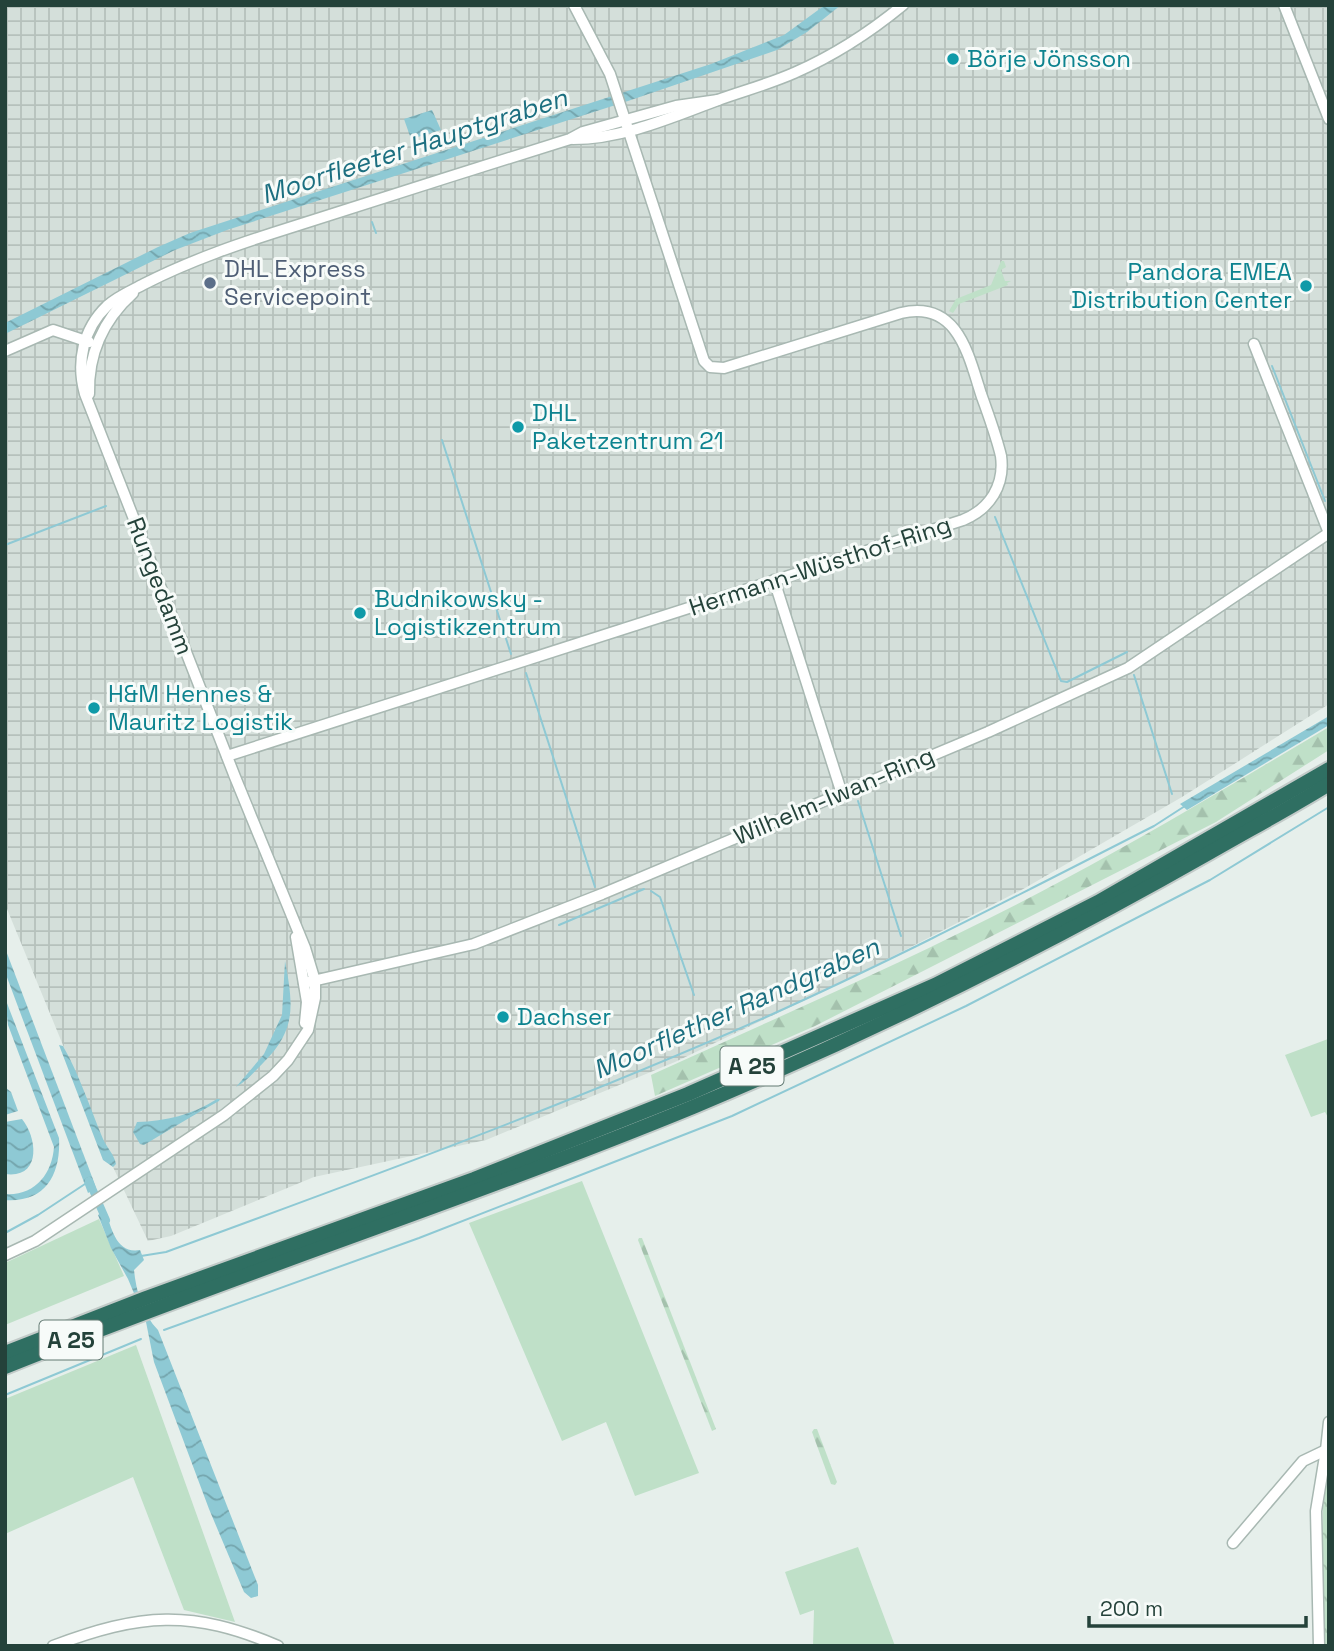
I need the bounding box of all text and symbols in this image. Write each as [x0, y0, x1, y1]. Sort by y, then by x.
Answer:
place label: Börje Jönsson [967, 43, 1131, 74]
marker: Börje Jönsson [945, 51, 961, 67]
water label: Moorfleeter Hauptgraben [257, 80, 572, 212]
place label: DHL Express Servicepoint [224, 253, 371, 312]
place label: Pandora EMEA Distribution Center [1071, 256, 1292, 315]
marker: DHL Express Servicepoint [202, 275, 218, 291]
marker: Pandora EMEA Distribution Center [1298, 278, 1314, 294]
place label: DHL Paketzentrum 21 [532, 397, 724, 456]
marker: DHL Paketzentrum 21 [510, 419, 526, 435]
street label: Hermann-Wüsthof-Ring [685, 509, 955, 623]
street label: Rungedamm [120, 513, 201, 659]
place label: Budnikowsky - Logistikzentrum [374, 583, 561, 642]
marker: Budnikowsky - Logistikzentrum [352, 605, 368, 621]
place label: H&M Hennes & Mauritz Logistik [108, 678, 293, 737]
marker: H&M Hennes & Mauritz Logistik [86, 700, 102, 716]
street label: Wilhelm-Iwan-Ring [729, 739, 939, 852]
water label: Moorflether Randgraben [588, 929, 885, 1086]
place label: Dachser [517, 1001, 611, 1032]
marker: Dachser [495, 1009, 511, 1025]
road number: A 25 [720, 1046, 784, 1086]
road number: A 25 [40, 1320, 102, 1359]
scale bar [1089, 1584, 1306, 1628]
text: 200 m [1100, 1595, 1163, 1622]

